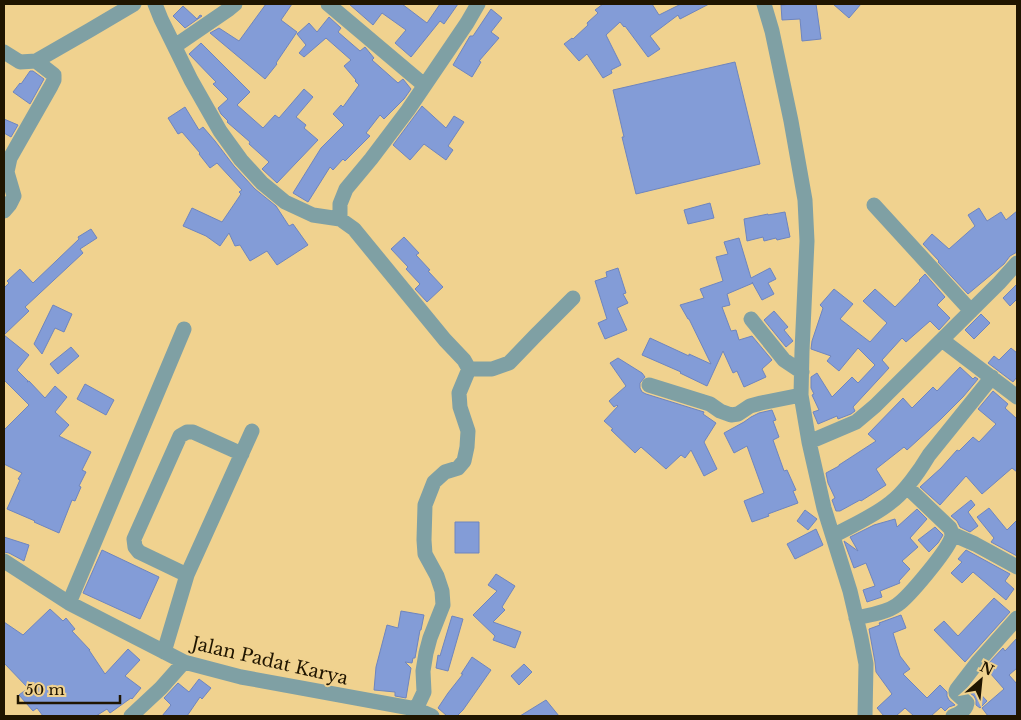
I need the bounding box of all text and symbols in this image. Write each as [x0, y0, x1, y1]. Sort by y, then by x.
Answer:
street label: Jalan Padat Karya [188, 632, 350, 690]
north arrow [956, 655, 1006, 705]
text: N [977, 657, 997, 679]
scale bar [18, 672, 120, 704]
text: 50 m [25, 680, 65, 699]

